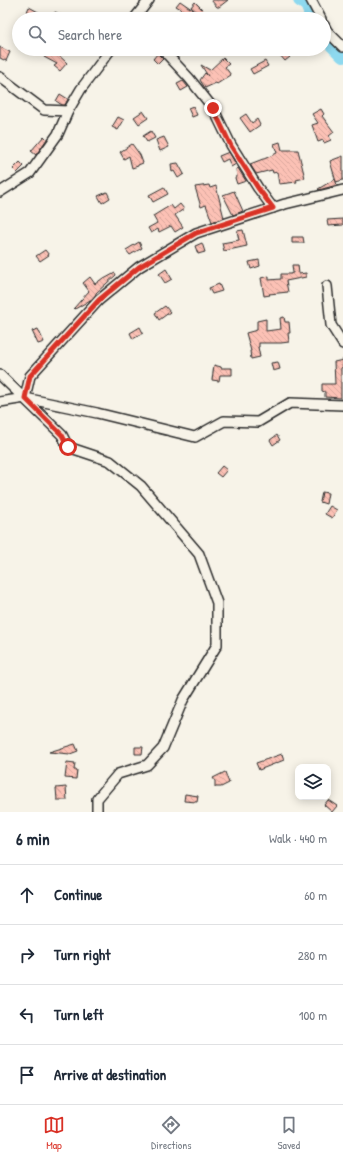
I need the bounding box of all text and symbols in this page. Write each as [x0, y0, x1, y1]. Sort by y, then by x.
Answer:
search box [12, 12, 331, 56]
icon: search [26, 23, 48, 45]
text: Search here [58, 24, 122, 45]
route end [204, 99, 222, 117]
route start [59, 438, 77, 456]
map controls [295, 764, 331, 800]
button: layers [295, 764, 331, 800]
text: 6 min [16, 827, 50, 850]
text: Walk · 440 m [269, 829, 327, 847]
icon: ahead [16, 884, 38, 906]
text: Continue [54, 884, 102, 905]
text: 60 m [304, 886, 327, 904]
icon: right [16, 944, 38, 966]
text: Turn right [54, 944, 110, 965]
text: 280 m [298, 946, 327, 964]
icon: left [16, 1004, 38, 1026]
text: Turn left [54, 1004, 104, 1025]
text: 100 m [299, 1006, 327, 1024]
icon: arrive [16, 1064, 38, 1086]
text: Arrive at destination [54, 1064, 166, 1085]
tab: Map [43, 1114, 65, 1152]
tab: Directions [151, 1114, 192, 1152]
tab: Saved [278, 1114, 300, 1152]

